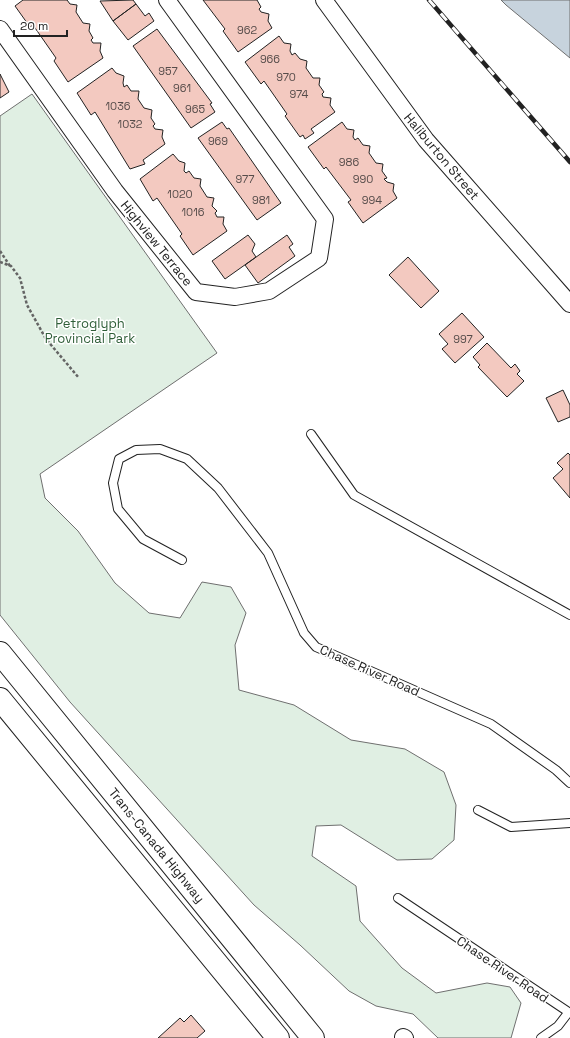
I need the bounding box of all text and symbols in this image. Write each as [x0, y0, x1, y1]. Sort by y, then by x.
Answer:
scale bar [14, 12, 67, 38]
text: 20 m [20, 18, 48, 34]
house number: 962 [237, 23, 257, 37]
house number: 966 [260, 52, 280, 66]
house number: 957 [158, 64, 178, 78]
house number: 970 [276, 70, 296, 84]
house number: 961 [173, 81, 191, 95]
house number: 974 [290, 87, 309, 101]
house number: 1036 [105, 99, 131, 113]
house number: 965 [185, 102, 205, 116]
street label: Haliburton Street [400, 109, 483, 203]
house number: 1032 [118, 117, 143, 131]
house number: 969 [208, 134, 228, 148]
house number: 986 [339, 155, 359, 169]
house number: 977 [236, 172, 254, 186]
house number: 990 [353, 172, 373, 186]
house number: 1020 [167, 187, 193, 201]
house number: 981 [252, 193, 270, 207]
house number: 994 [362, 193, 382, 207]
street label: Highview Terrace [117, 197, 196, 290]
house number: 1016 [182, 205, 205, 219]
park label: Petroglyph Provincial Park [45, 315, 135, 347]
house number: 997 [453, 332, 473, 346]
street label: Chase River Road [317, 641, 422, 700]
street label: Trans-Canada Highway [105, 784, 208, 906]
street label: Chase River Road [453, 932, 552, 1007]

